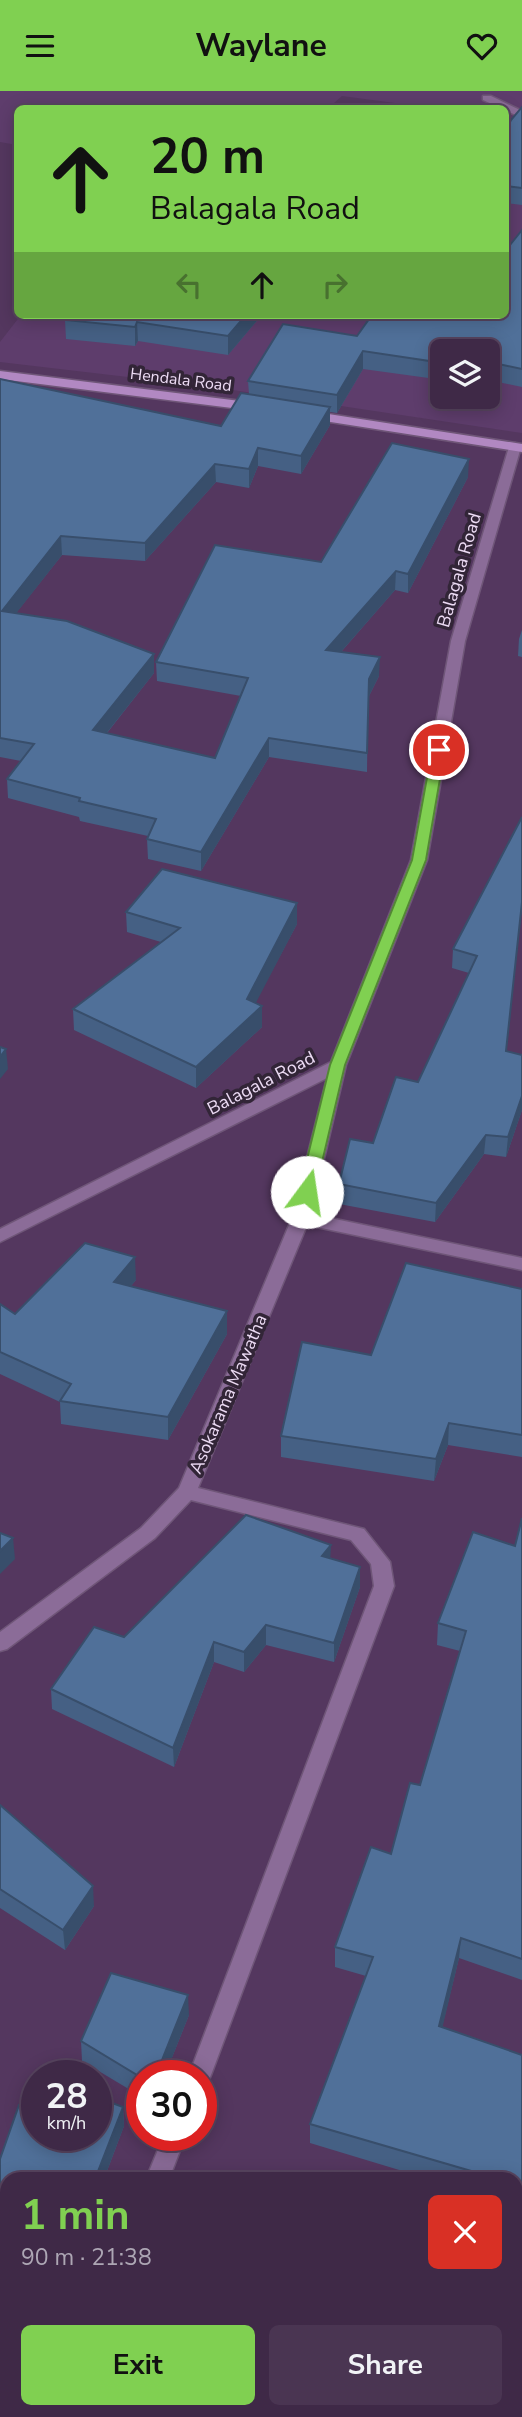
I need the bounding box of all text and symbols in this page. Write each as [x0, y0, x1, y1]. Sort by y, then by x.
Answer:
text: Waylane [195, 24, 327, 67]
icon: menu [21, 27, 59, 65]
icon: heart [463, 27, 501, 65]
text: 20 m [150, 123, 265, 190]
icon: ahead [35, 133, 126, 224]
text: Balagala Road [150, 187, 360, 230]
icon: left [170, 266, 208, 304]
icon: ahead [243, 266, 281, 304]
icon: right [316, 266, 354, 304]
map controls [430, 339, 500, 409]
button: layers [430, 339, 500, 409]
street label: Hendala Road [129, 363, 233, 397]
street label: Balagala Road [431, 510, 487, 630]
pin [409, 720, 469, 780]
icon: arrive [420, 731, 458, 769]
street label: Balagala Road [203, 1046, 319, 1120]
position arrow [270, 1155, 344, 1229]
street label: Asokarama Mawatha [184, 1311, 272, 1477]
speed limit sign: 30 [126, 2060, 217, 2151]
text: 28 [45, 2073, 88, 2120]
text: km/h [47, 2111, 86, 2135]
text: 1 min [21, 2187, 130, 2244]
button: close [428, 2195, 502, 2269]
text: 90 m · 21:38 [21, 2242, 152, 2273]
button: Exit [21, 2325, 255, 2405]
button: Share [269, 2325, 502, 2405]

